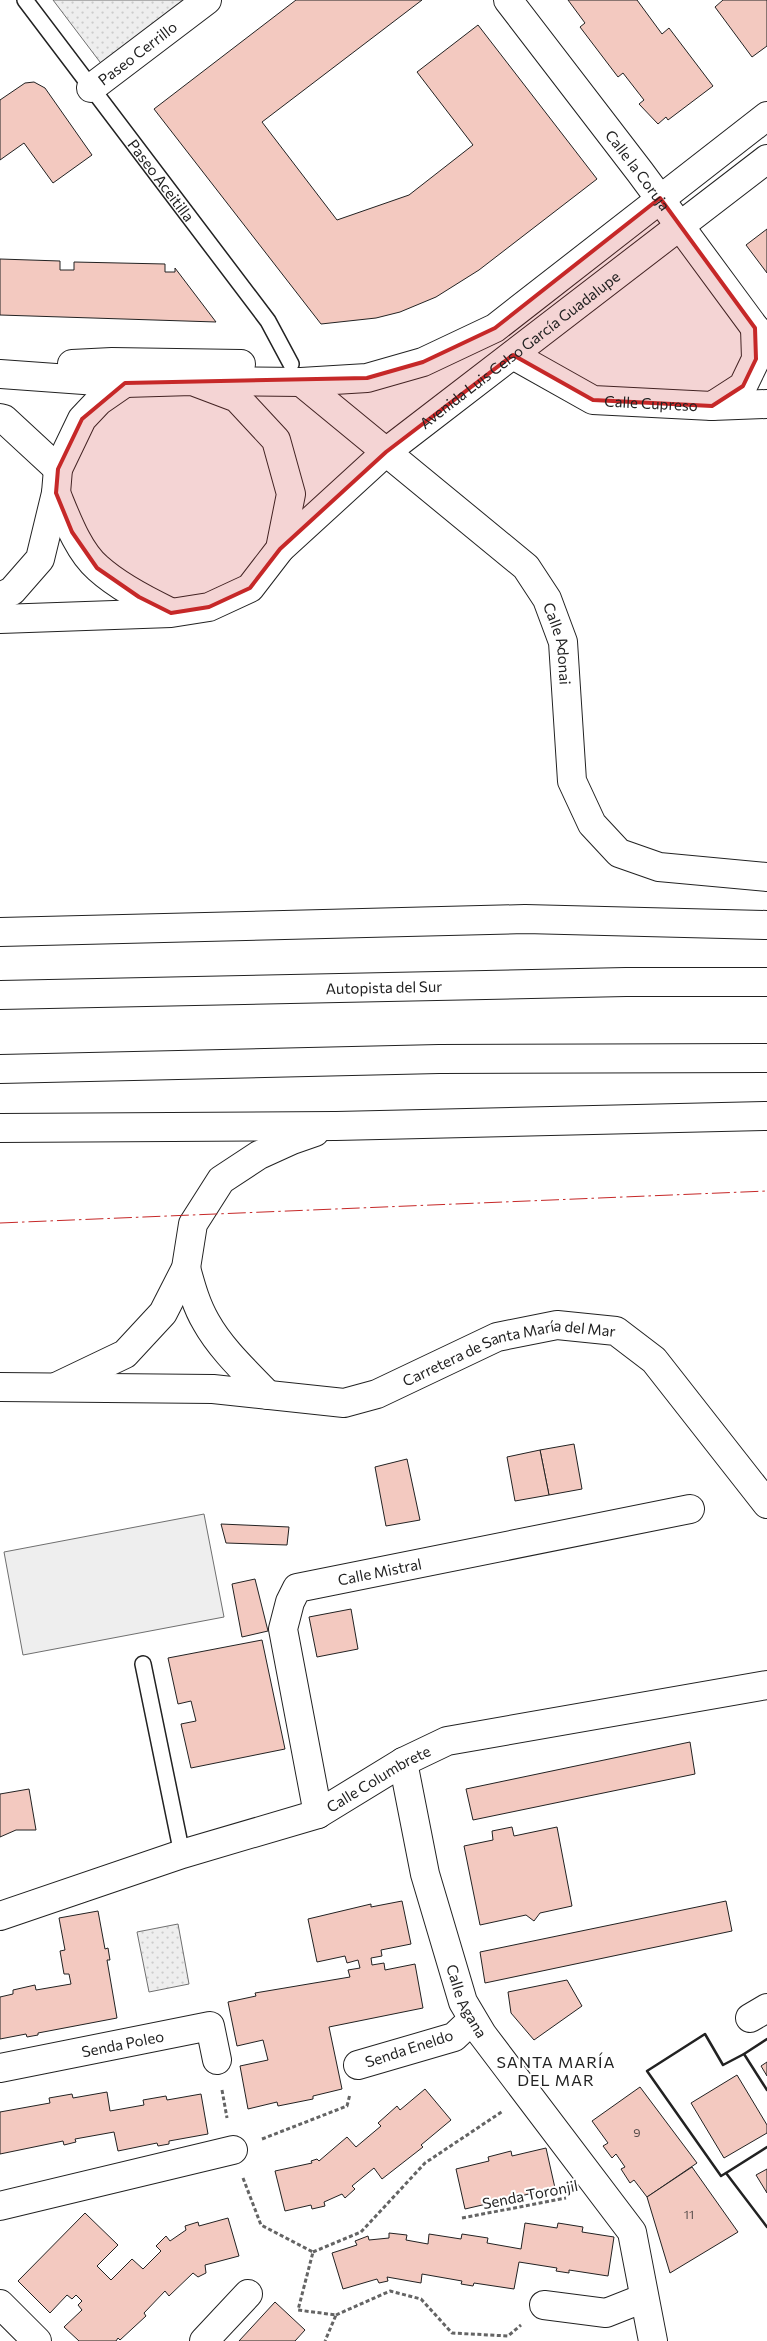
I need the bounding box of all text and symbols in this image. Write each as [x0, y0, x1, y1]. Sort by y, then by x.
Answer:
street label: Paseo Cerrillo [94, 17, 180, 89]
street label: Calle la Coruja [602, 126, 674, 214]
street label: Paseo Aceitilla [124, 135, 198, 225]
street label: Avenida Luis Celso García Guadalupe [416, 267, 623, 432]
street label: Calle Cupreso [604, 392, 698, 414]
street label: Calle Adonai [540, 600, 575, 685]
street label: Autopista del Sur [325, 977, 442, 997]
street label: Carretera de Santa María del Mar [399, 1316, 617, 1390]
street label: Calle Mistral [336, 1554, 423, 1589]
street label: Calle Columbrete [323, 1741, 433, 1816]
street label: Calle Agana [443, 1962, 491, 2041]
street label: Senda Eneldo [363, 2025, 455, 2071]
street label: Senda Poleo [80, 2026, 165, 2061]
district label: SANTA MARÍA DEL MAR [496, 2052, 616, 2089]
house number: 9 [633, 2125, 641, 2139]
street label: Senda Toronjil [481, 2176, 579, 2212]
house number: 11 [684, 2207, 694, 2221]

